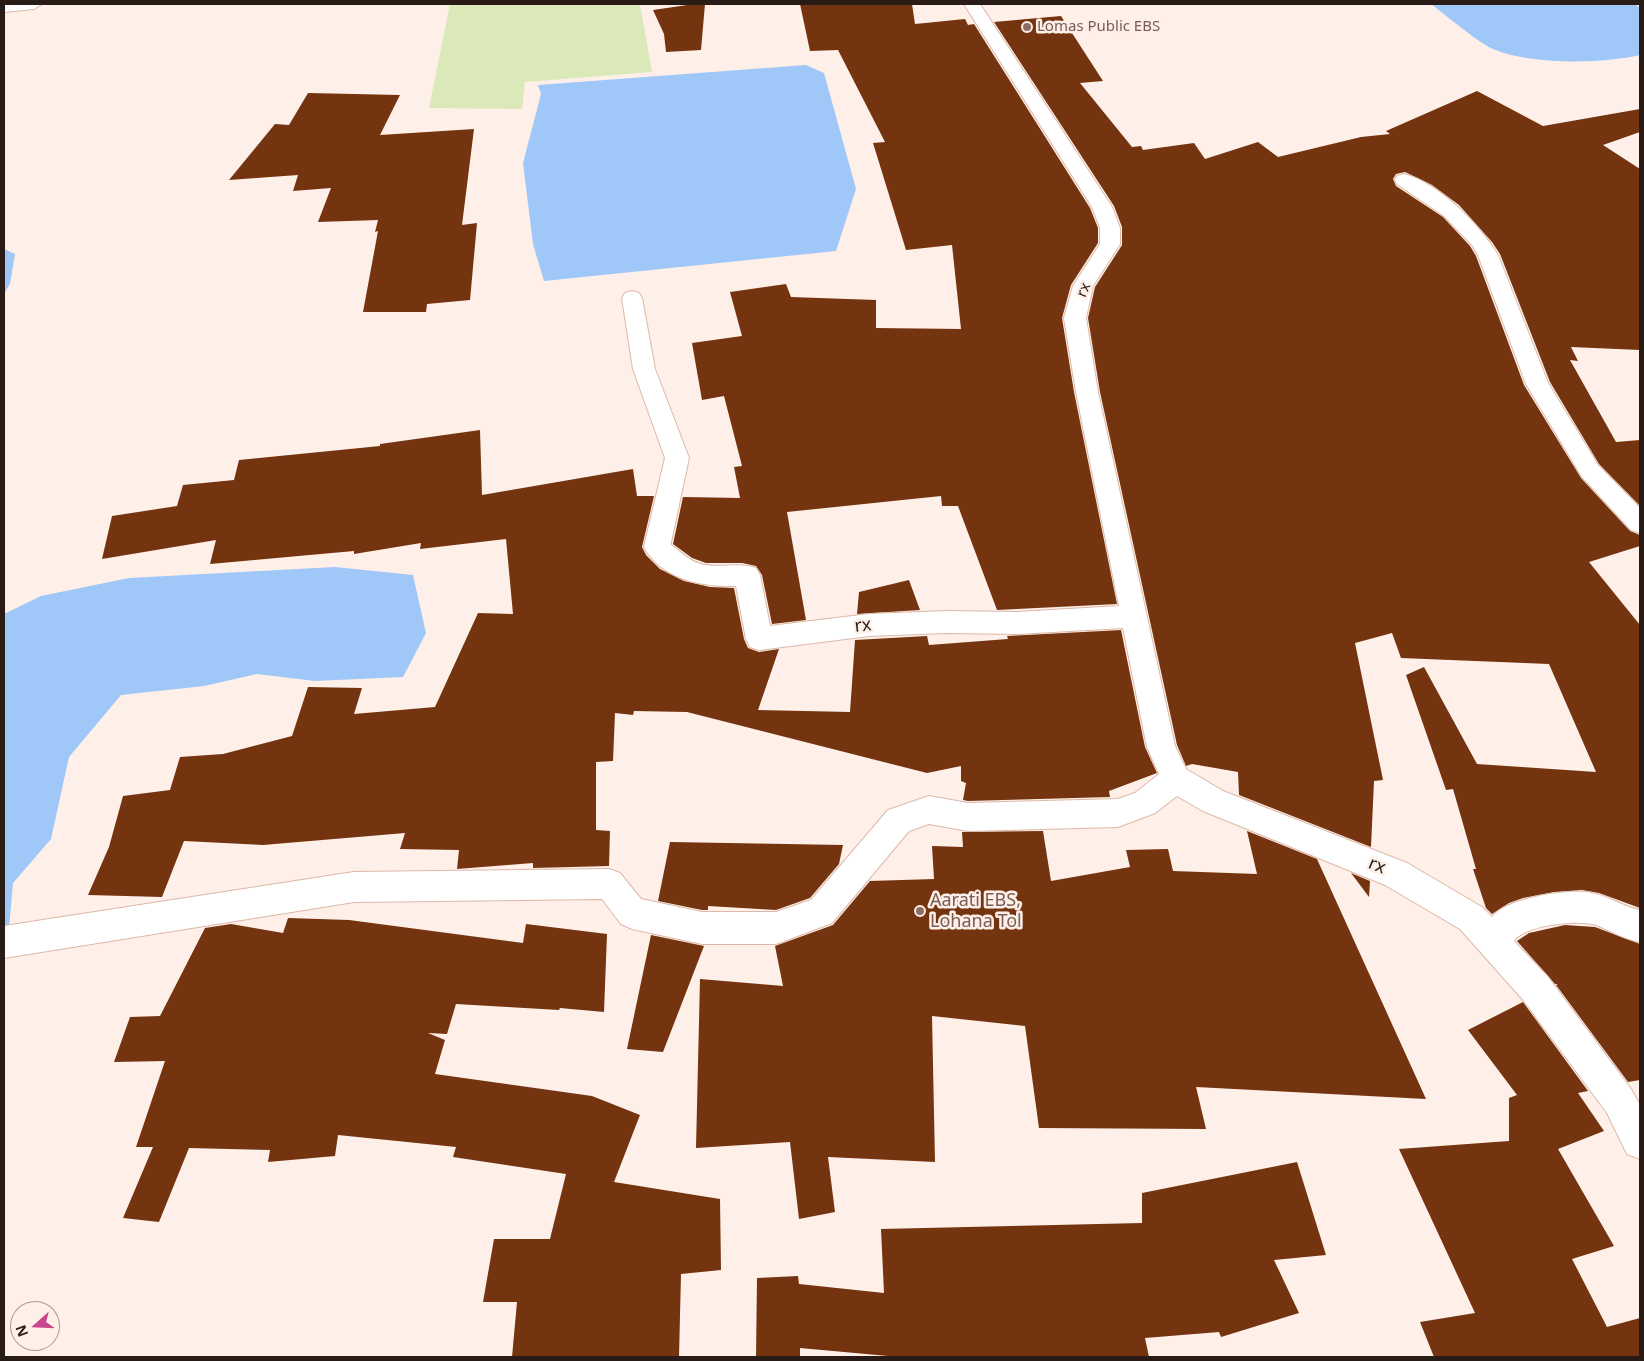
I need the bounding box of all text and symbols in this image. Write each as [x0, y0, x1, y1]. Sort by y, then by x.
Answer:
place label: Lomas Public EBS [1037, 18, 1160, 36]
marker: Lomas Public EBS [1021, 21, 1033, 33]
street label: rx [1073, 280, 1095, 300]
street label: rx [853, 614, 873, 638]
street label: rx [1365, 853, 1389, 879]
place label: Aarati EBS, Lohana Tol [930, 890, 1022, 932]
marker: Aarati EBS, Lohana Tol [914, 905, 926, 917]
north arrow [10, 1301, 60, 1351]
text: N [11, 1322, 32, 1340]

